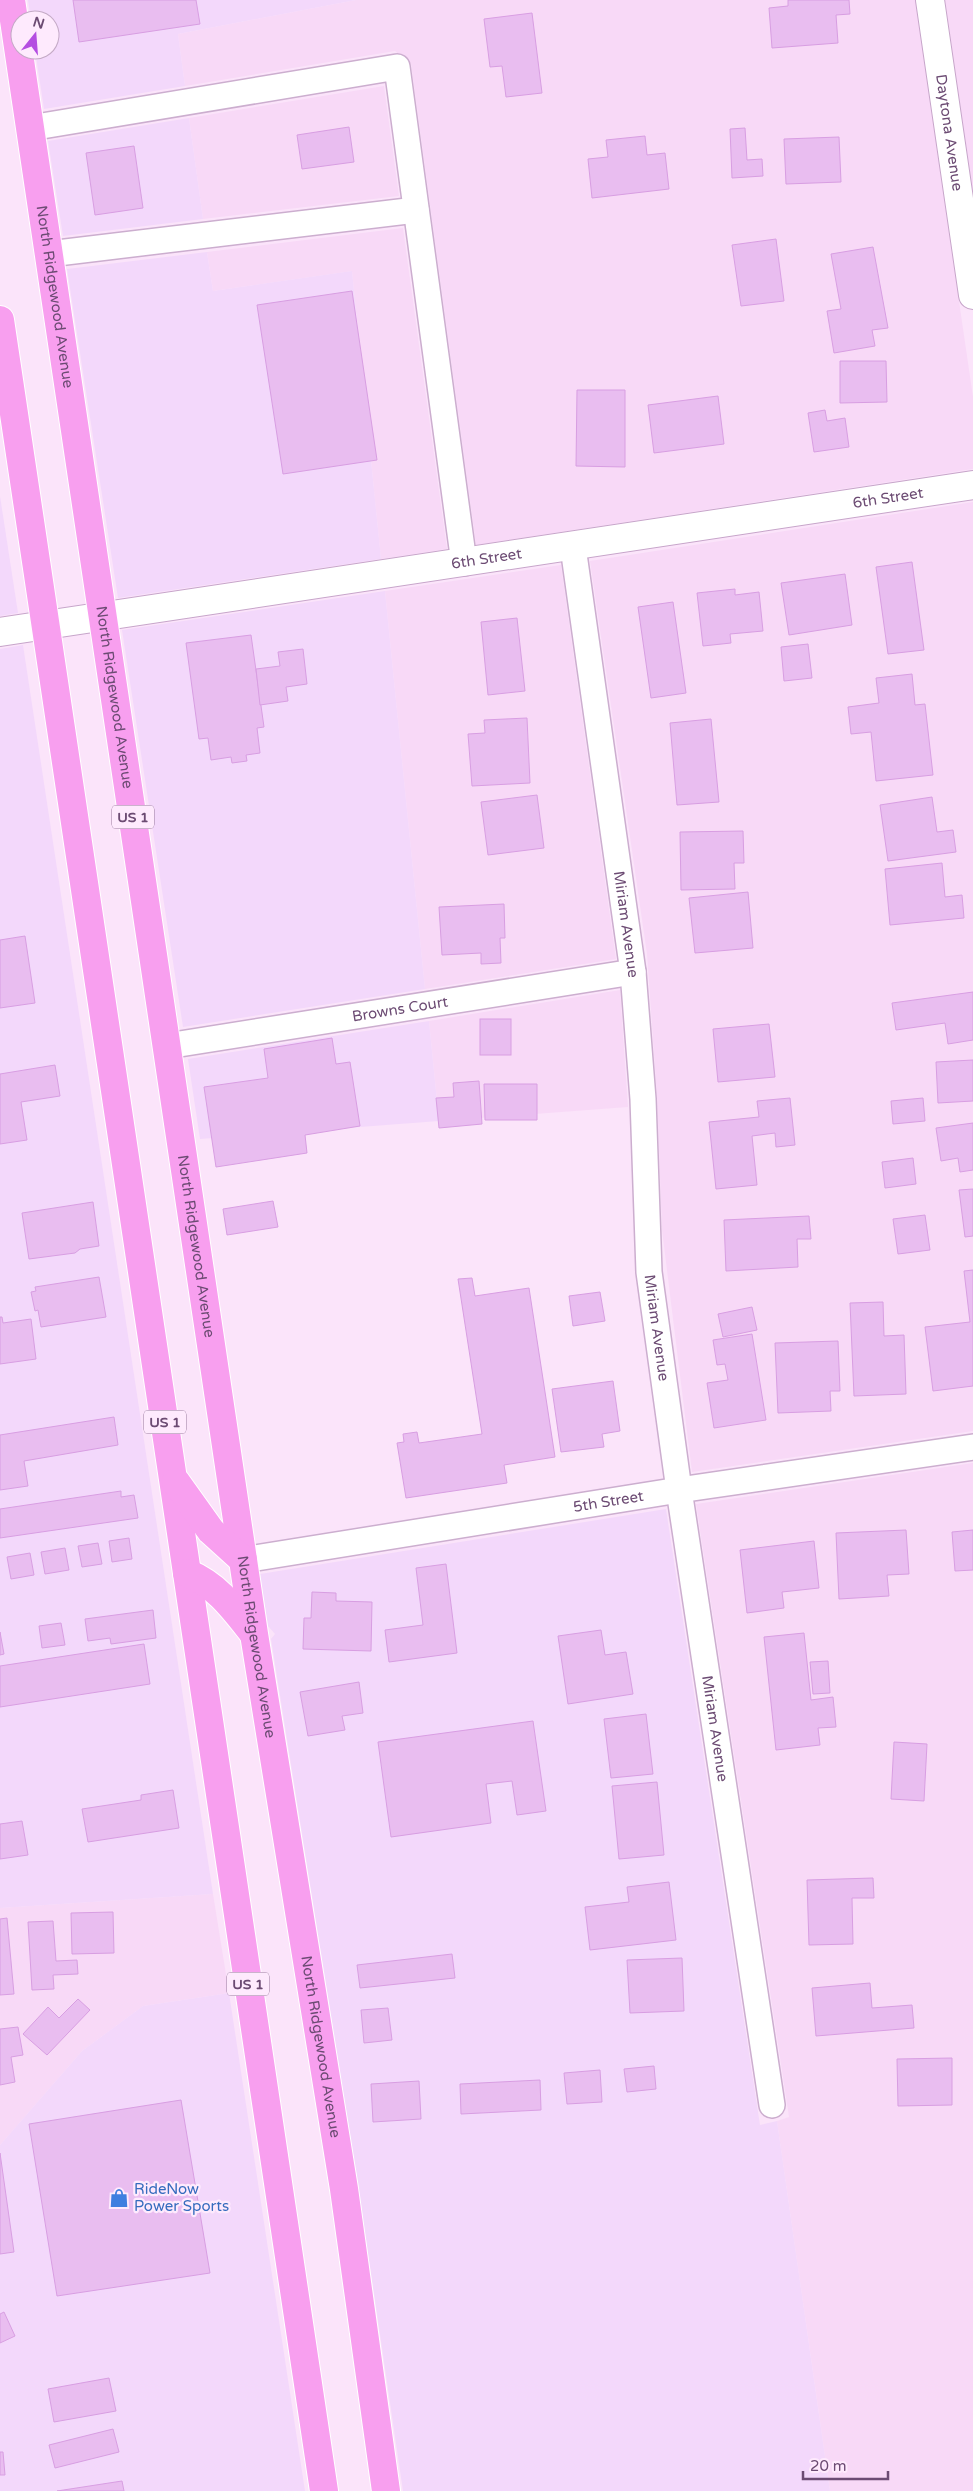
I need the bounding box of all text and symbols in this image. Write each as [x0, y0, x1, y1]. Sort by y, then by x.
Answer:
north arrow [10, 10, 60, 60]
text: N [31, 13, 47, 33]
street label: Daytona Avenue [932, 73, 967, 192]
street label: North Ridgewood Avenue [33, 204, 78, 389]
street label: 6th Street [851, 484, 925, 512]
street label: 6th Street [450, 544, 523, 573]
street label: North Ridgewood Avenue [92, 605, 137, 790]
road number: US 1 [112, 806, 154, 829]
street label: Miriam Avenue [610, 870, 642, 978]
street label: Browns Court [351, 992, 450, 1025]
street label: North Ridgewood Avenue [174, 1154, 219, 1339]
street label: Miriam Avenue [640, 1273, 673, 1382]
road number: US 1 [144, 1410, 186, 1434]
street label: 5th Street [572, 1487, 645, 1516]
street label: North Ridgewood Avenue [233, 1554, 280, 1739]
street label: Miriam Avenue [698, 1674, 732, 1783]
street label: North Ridgewood Avenue [297, 1954, 345, 2139]
road number: US 1 [227, 1972, 269, 1996]
place label: RideNow Power Sports [134, 2180, 229, 2215]
shop icon: RideNow Power Sports [108, 2187, 130, 2209]
scale bar [803, 2448, 888, 2480]
text: 20 m [810, 2457, 847, 2475]

